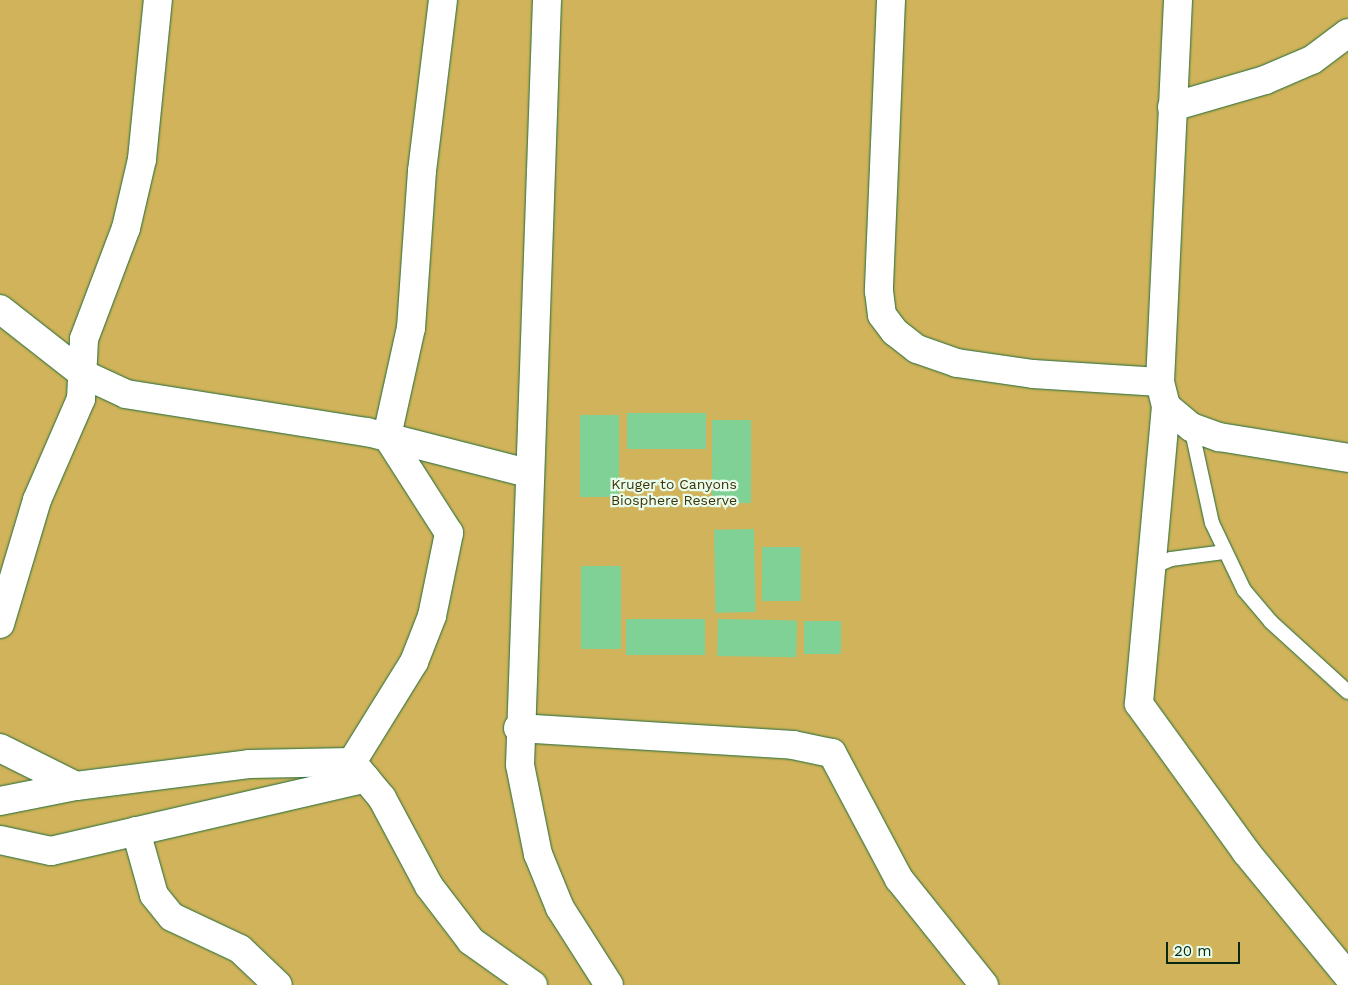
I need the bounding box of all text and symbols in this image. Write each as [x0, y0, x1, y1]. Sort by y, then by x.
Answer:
park label: Kruger to Canyons Biosphere Reserve [611, 476, 737, 508]
scale bar [1168, 932, 1242, 964]
text: 20 m [1174, 942, 1212, 960]

